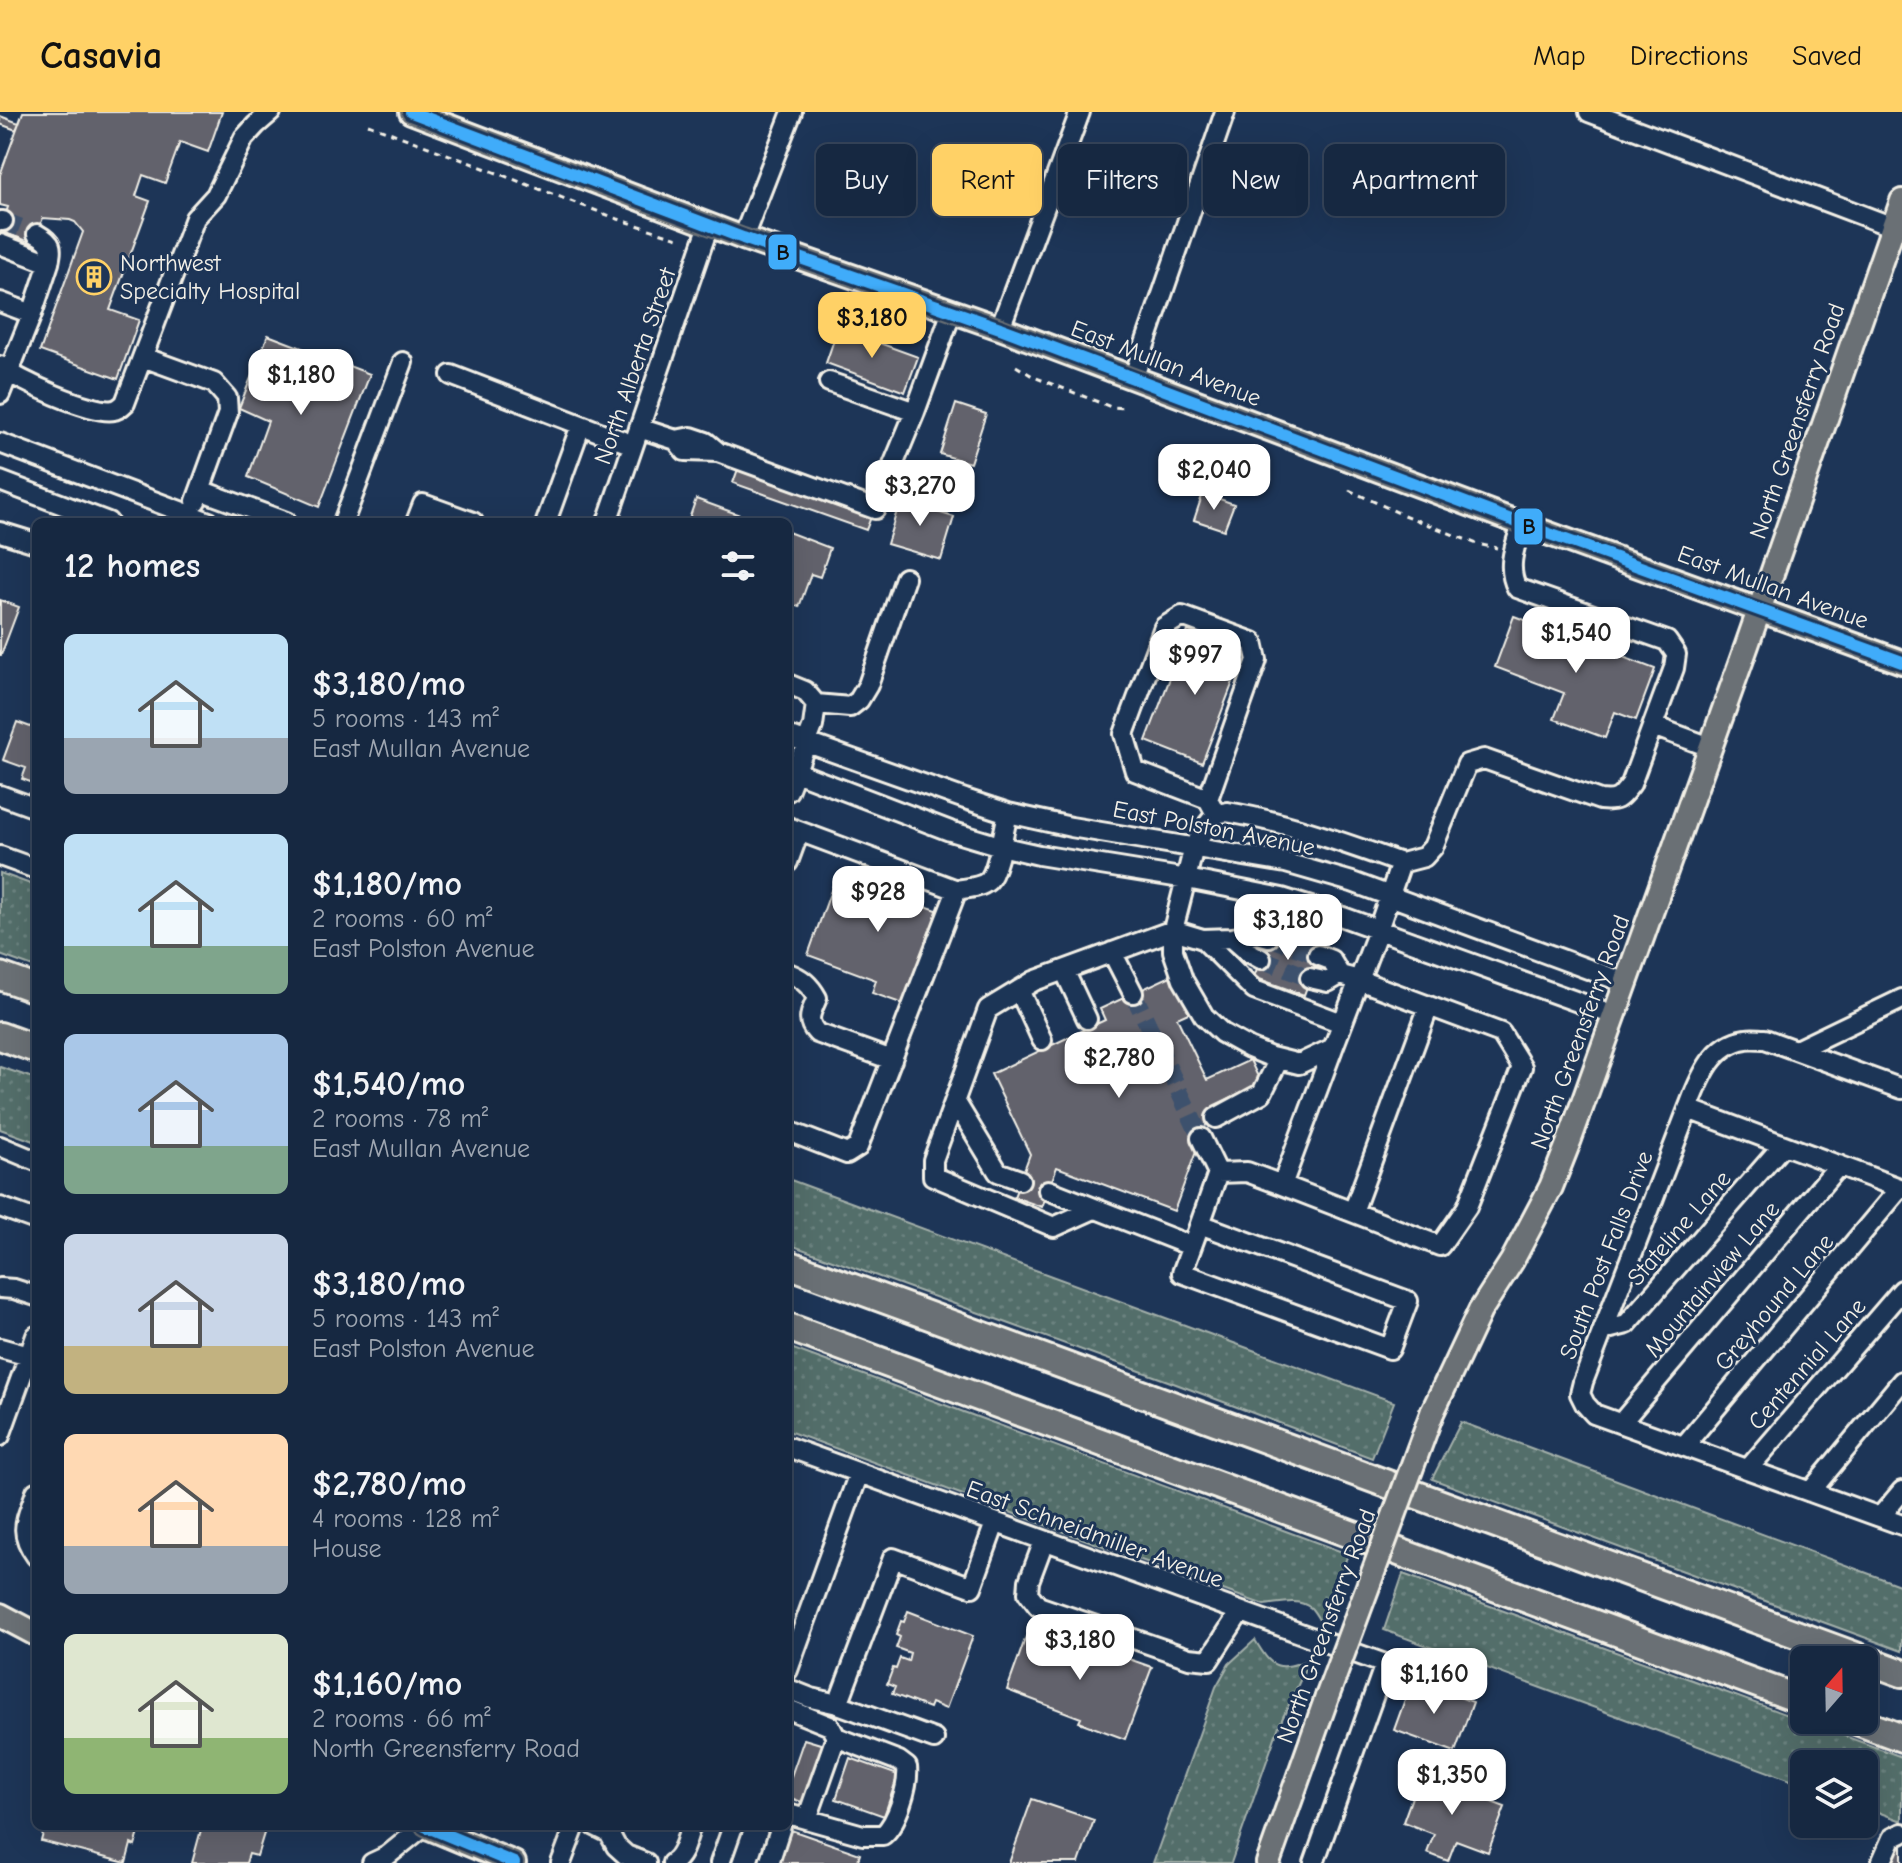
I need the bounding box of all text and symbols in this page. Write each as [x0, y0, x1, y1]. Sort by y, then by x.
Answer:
text: Casavia [40, 34, 162, 78]
text: Map [1533, 40, 1586, 72]
text: Directions [1630, 40, 1748, 72]
text: Saved [1792, 40, 1862, 72]
chip: Buy [816, 144, 916, 216]
chip: Rent [932, 144, 1042, 216]
chip: Filters [1058, 144, 1187, 216]
chip: New [1203, 144, 1308, 216]
chip: Apartment [1324, 144, 1505, 216]
line badge: B [767, 233, 798, 271]
text: B [776, 240, 790, 266]
place label: Northwest Specialty Hospital [120, 249, 300, 305]
building icon: Northwest Specialty Hospital [75, 258, 113, 296]
street label: North Alberta Street [588, 263, 682, 468]
pin: $3,180 [807, 292, 937, 360]
street label: North Greensferry Road [1743, 299, 1851, 543]
text: $3,180 [836, 303, 908, 333]
street label: East Mullan Avenue [1067, 314, 1265, 412]
pin: $1,180 [236, 349, 366, 417]
text: $1,180 [266, 360, 336, 390]
pin: $2,040 [1149, 444, 1279, 512]
text: $2,040 [1176, 455, 1252, 485]
pin: $3,270 [855, 460, 985, 528]
text: $3,270 [884, 471, 956, 501]
line badge: B [1513, 507, 1544, 546]
text: B [1522, 514, 1536, 540]
street label: East Mullan Avenue [1674, 539, 1872, 635]
icon: filters [716, 544, 760, 588]
text: 12 homes [64, 546, 200, 586]
pin: $1,540 [1511, 607, 1641, 675]
text: $1,540 [1540, 618, 1612, 648]
pin: $997 [1148, 629, 1242, 697]
text: $997 [1168, 640, 1222, 670]
text: $3,180/mo [312, 664, 465, 704]
icon: home [128, 666, 224, 762]
text: 5 rooms · 143 m² [312, 704, 499, 734]
text: East Mullan Avenue [312, 734, 530, 764]
street label: East Polston Avenue [1111, 795, 1317, 861]
text: $1,180/mo [312, 864, 462, 904]
icon: home [128, 866, 224, 962]
pin: $928 [831, 866, 925, 934]
text: $928 [850, 877, 906, 907]
pin: $3,180 [1223, 894, 1353, 962]
text: 2 rooms · 60 m² [312, 904, 493, 934]
text: $3,180 [1252, 905, 1324, 935]
street label: North Greensferry Road [1525, 911, 1635, 1153]
text: East Polston Avenue [312, 934, 534, 964]
pin: $2,780 [1054, 1032, 1184, 1100]
text: $2,780 [1083, 1043, 1155, 1073]
text: $1,540/mo [312, 1064, 465, 1104]
icon: home [128, 1066, 224, 1162]
text: 2 rooms · 78 m² [312, 1104, 488, 1134]
text: East Mullan Avenue [312, 1134, 530, 1164]
street label: South Post Falls Drive [1553, 1147, 1659, 1363]
street label: Stateline Lane [1621, 1165, 1737, 1291]
street label: Mountainview Lane [1639, 1195, 1785, 1363]
street label: Greyhound Lane [1709, 1228, 1839, 1376]
text: $3,180/mo [312, 1264, 465, 1304]
icon: home [128, 1266, 224, 1362]
street label: Centennial Lane [1742, 1292, 1872, 1436]
text: 5 rooms · 143 m² [312, 1304, 499, 1334]
text: East Polston Avenue [312, 1334, 534, 1364]
text: $2,780/mo [312, 1464, 467, 1504]
icon: home [128, 1466, 224, 1562]
street label: East Schneidmiller Avenue [963, 1474, 1227, 1594]
text: 4 rooms · 128 m² [312, 1504, 499, 1534]
street label: North Greensferry Road [1271, 1505, 1381, 1747]
text: House [312, 1534, 382, 1564]
pin: $3,180 [1015, 1614, 1145, 1682]
text: $3,180 [1044, 1625, 1116, 1655]
north arrow [1790, 1646, 1878, 1734]
map controls [1790, 1646, 1878, 1838]
pin: $1,160 [1369, 1648, 1499, 1716]
text: $1,160 [1399, 1659, 1469, 1689]
text: $1,160/mo [312, 1664, 462, 1704]
icon: home [128, 1666, 224, 1762]
text: 2 rooms · 66 m² [312, 1704, 491, 1734]
text: North Greensferry Road [312, 1734, 580, 1764]
pin: $1,350 [1387, 1749, 1517, 1817]
button: layers [1790, 1750, 1878, 1838]
text: $1,350 [1416, 1760, 1488, 1790]

